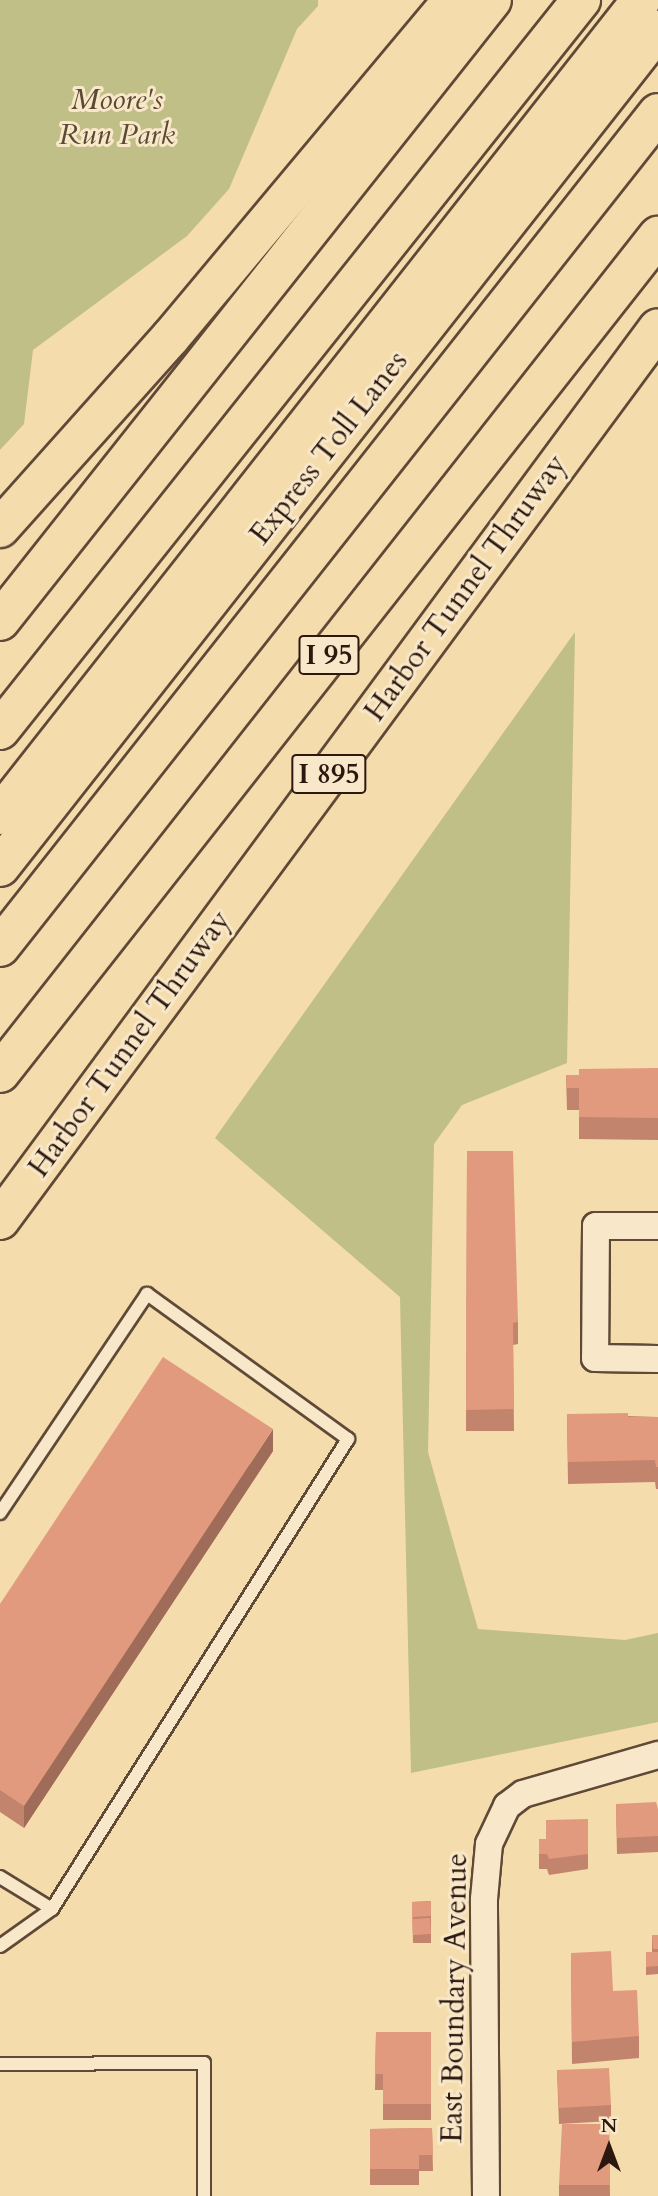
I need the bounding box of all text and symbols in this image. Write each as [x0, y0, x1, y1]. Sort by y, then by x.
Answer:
park label: Moore's Run Park [59, 82, 175, 152]
street label: Express Toll Lanes [242, 344, 416, 552]
street label: Harbor Tunnel Thruway [357, 448, 575, 728]
road number: I 95 [298, 630, 360, 680]
road number: I 895 [290, 750, 368, 798]
street label: Harbor Tunnel Thruway [21, 904, 239, 1184]
street label: East Boundary Avenue [434, 1853, 476, 2143]
north arrow [574, 2112, 644, 2182]
text: N [601, 2113, 617, 2139]

